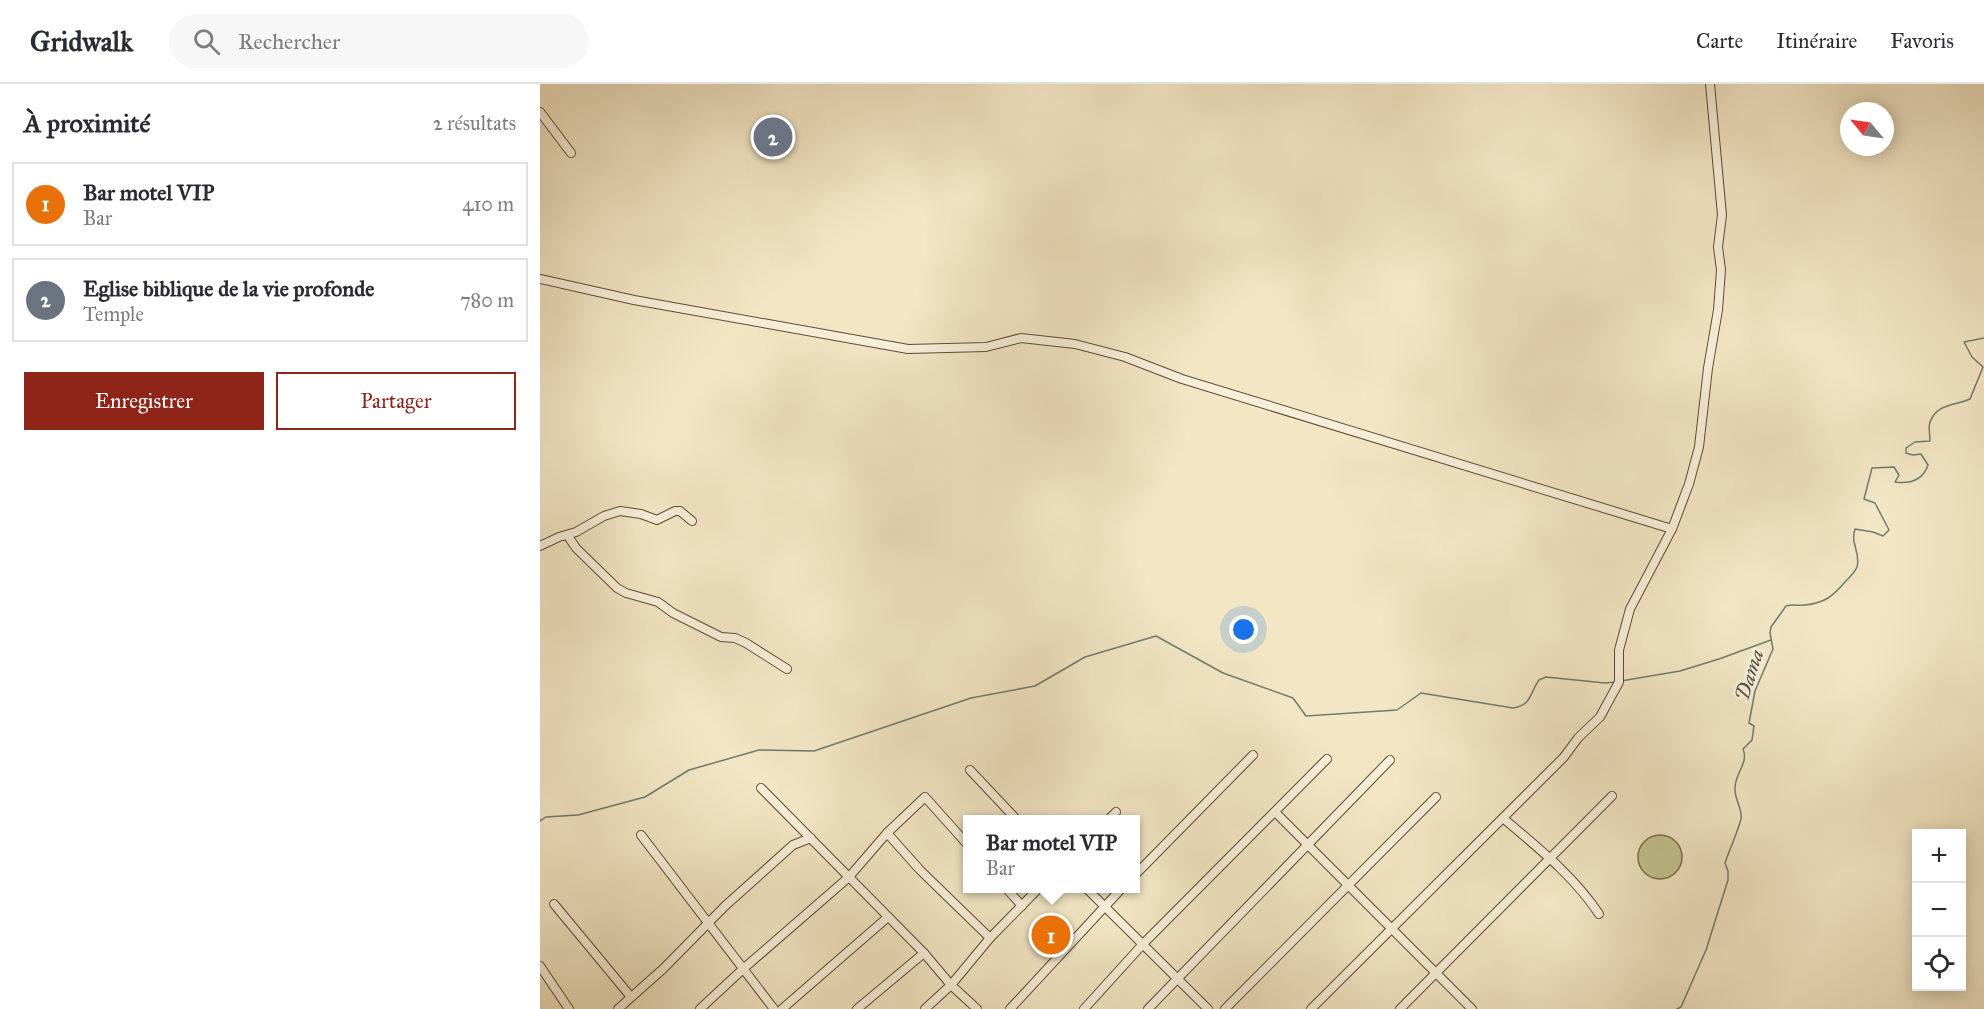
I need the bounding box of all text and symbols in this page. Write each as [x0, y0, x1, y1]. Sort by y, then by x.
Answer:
search box [169, 14, 589, 68]
text: Gridwalk [30, 24, 133, 59]
icon: search [190, 25, 223, 58]
text: Rechercher [238, 28, 340, 55]
text: Carte [1696, 28, 1743, 54]
text: Itinéraire [1776, 28, 1857, 54]
text: Favoris [1890, 28, 1954, 54]
north arrow [1840, 102, 1894, 156]
text: À proximité [24, 107, 150, 139]
text: 2 résultats [433, 111, 516, 135]
pin: 2 [754, 115, 792, 160]
text: Bar motel VIP [83, 179, 214, 206]
text: 1 [42, 192, 49, 216]
text: 410 m [462, 192, 514, 216]
text: Bar [83, 206, 112, 230]
text: Eglise biblique de la vie profonde [83, 275, 374, 302]
text: 2 [41, 288, 50, 312]
text: 780 m [460, 288, 514, 312]
text: Temple [83, 302, 144, 326]
button: Enregistrer [24, 372, 264, 430]
button: Partager [276, 372, 516, 430]
your location [1229, 615, 1258, 644]
water label: Dama [1729, 646, 1769, 704]
popup [963, 815, 1140, 893]
text: Bar motel VIP [986, 829, 1117, 856]
map controls [1912, 829, 1966, 991]
button: + [1912, 829, 1966, 883]
text: Bar [986, 856, 1015, 880]
button: − [1912, 883, 1966, 937]
pin: 1 [1032, 912, 1070, 958]
button: locate [1912, 937, 1966, 991]

